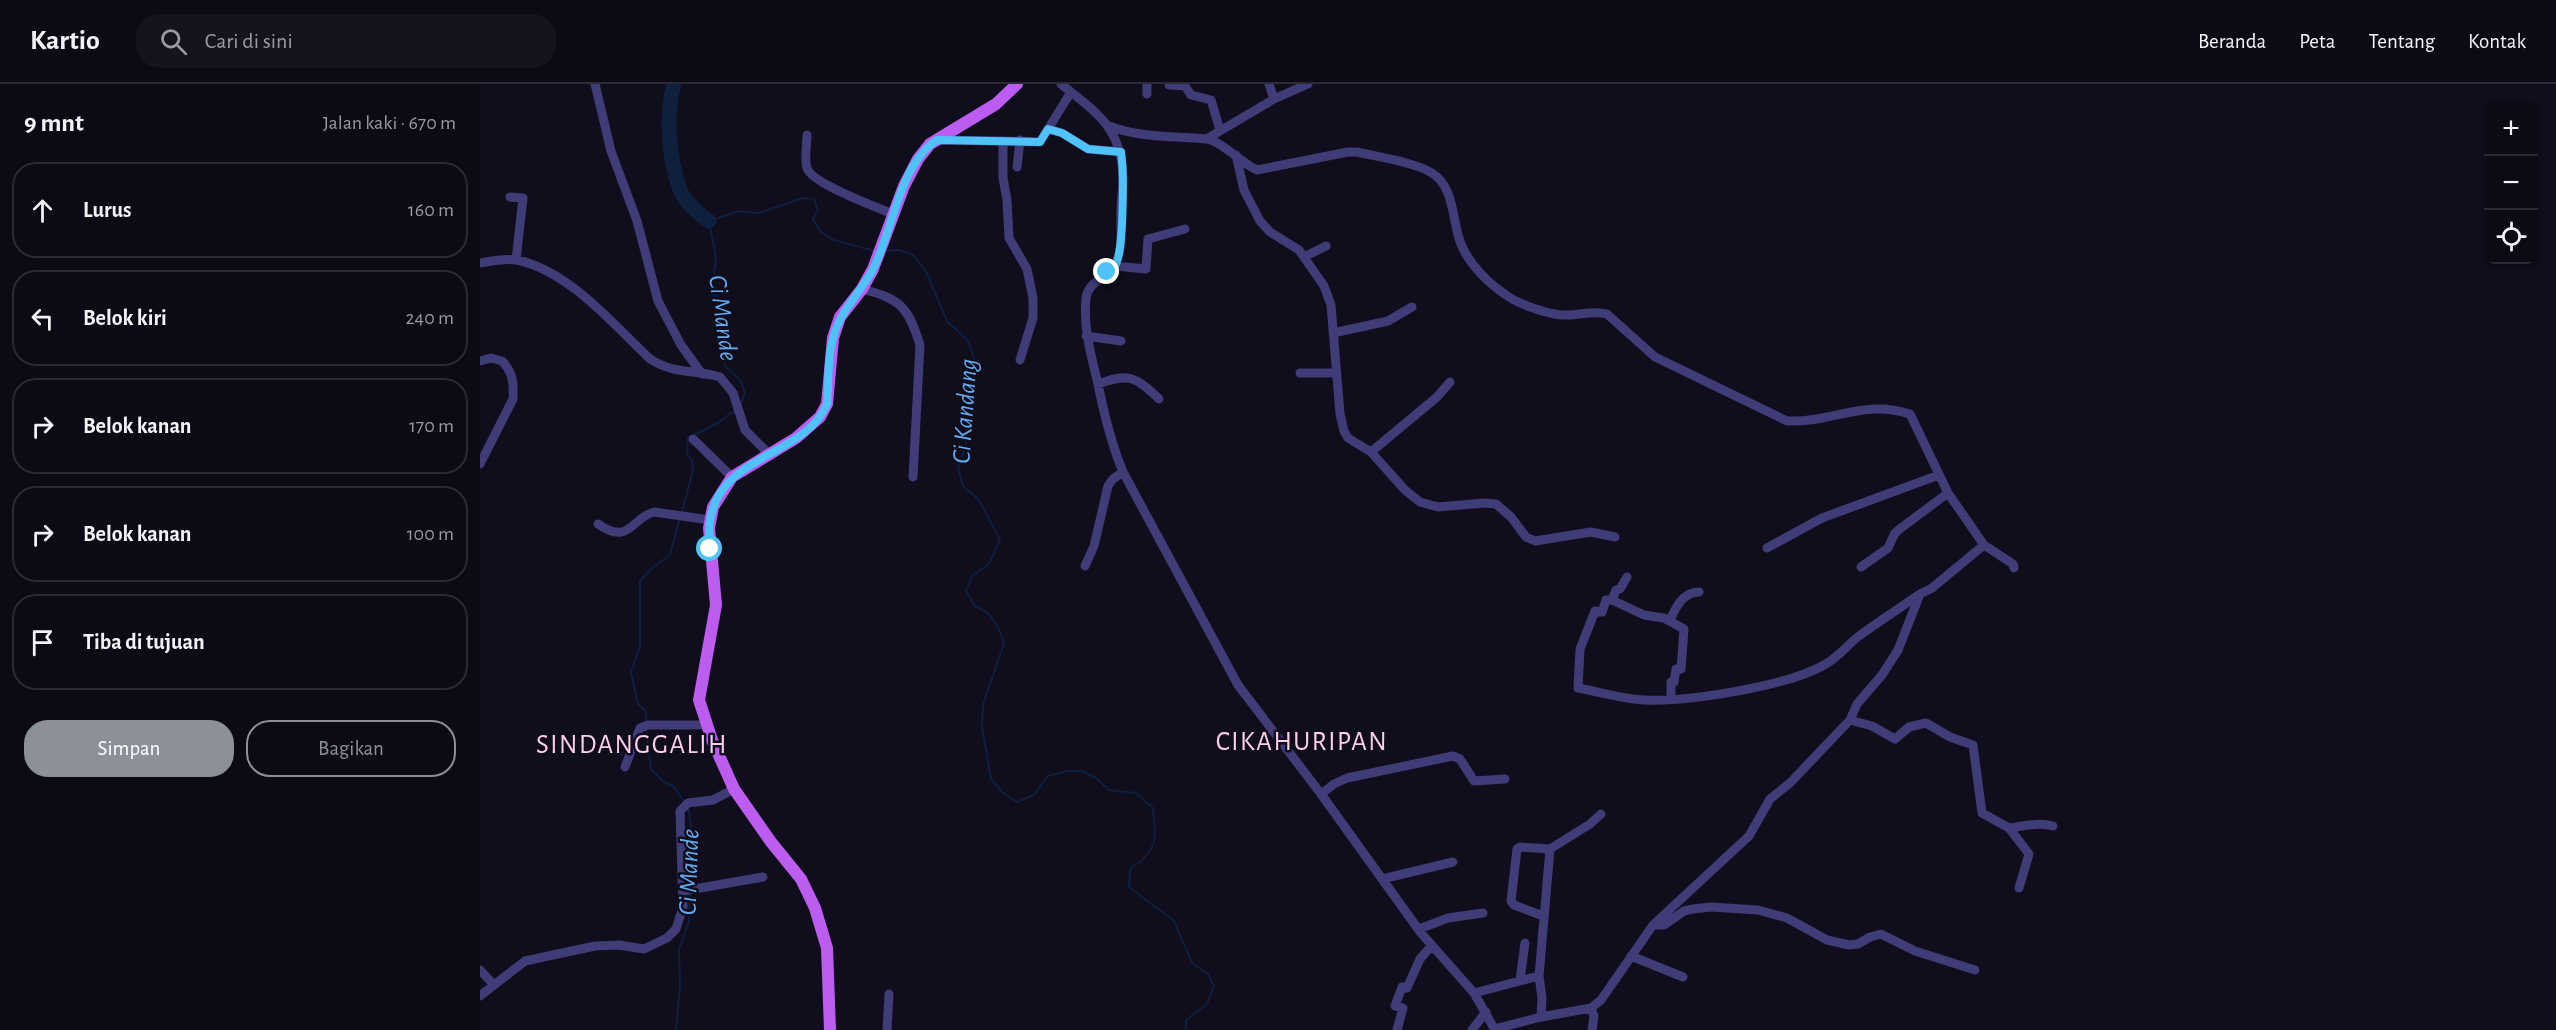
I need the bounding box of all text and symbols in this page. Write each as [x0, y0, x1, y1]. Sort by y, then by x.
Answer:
search box [136, 14, 556, 68]
icon: search [157, 25, 190, 58]
text: Kartio [30, 27, 100, 55]
text: Cari di sini [205, 30, 293, 52]
text: Beranda [2198, 31, 2266, 52]
text: Peta [2299, 31, 2335, 52]
text: Tentang [2368, 31, 2435, 52]
text: Kontak [2468, 31, 2526, 52]
map controls [2484, 102, 2538, 264]
button: + [2484, 102, 2538, 156]
text: 9 mnt [24, 110, 84, 136]
text: Jalan kaki · 670 m [323, 113, 456, 133]
button: − [2484, 156, 2538, 210]
icon: ahead [26, 194, 59, 227]
text: Lurus [83, 199, 132, 221]
text: 160 m [408, 200, 454, 220]
button: locate [2484, 210, 2538, 264]
route end [1093, 258, 1119, 284]
water label: Ci Mande [704, 273, 742, 363]
icon: left [26, 302, 59, 335]
text: Belok kiri [83, 307, 167, 329]
text: 240 m [405, 308, 454, 328]
water label: Ci Kandang [948, 357, 982, 465]
icon: right [26, 410, 59, 443]
text: Belok kanan [83, 415, 191, 437]
text: 170 m [409, 416, 454, 436]
icon: right [26, 518, 59, 551]
text: Belok kanan [83, 523, 191, 545]
text: 100 m [407, 524, 454, 544]
route start [696, 535, 722, 561]
icon: arrive [26, 626, 59, 659]
text: Tiba di tujuan [83, 631, 205, 653]
button: Simpan [24, 720, 234, 777]
button: Bagikan [246, 720, 456, 777]
district label: CIKAHURIPAN [1216, 728, 1388, 755]
district label: SINDANGGALIH [536, 731, 728, 758]
water label: Ci Mande [675, 828, 704, 916]

